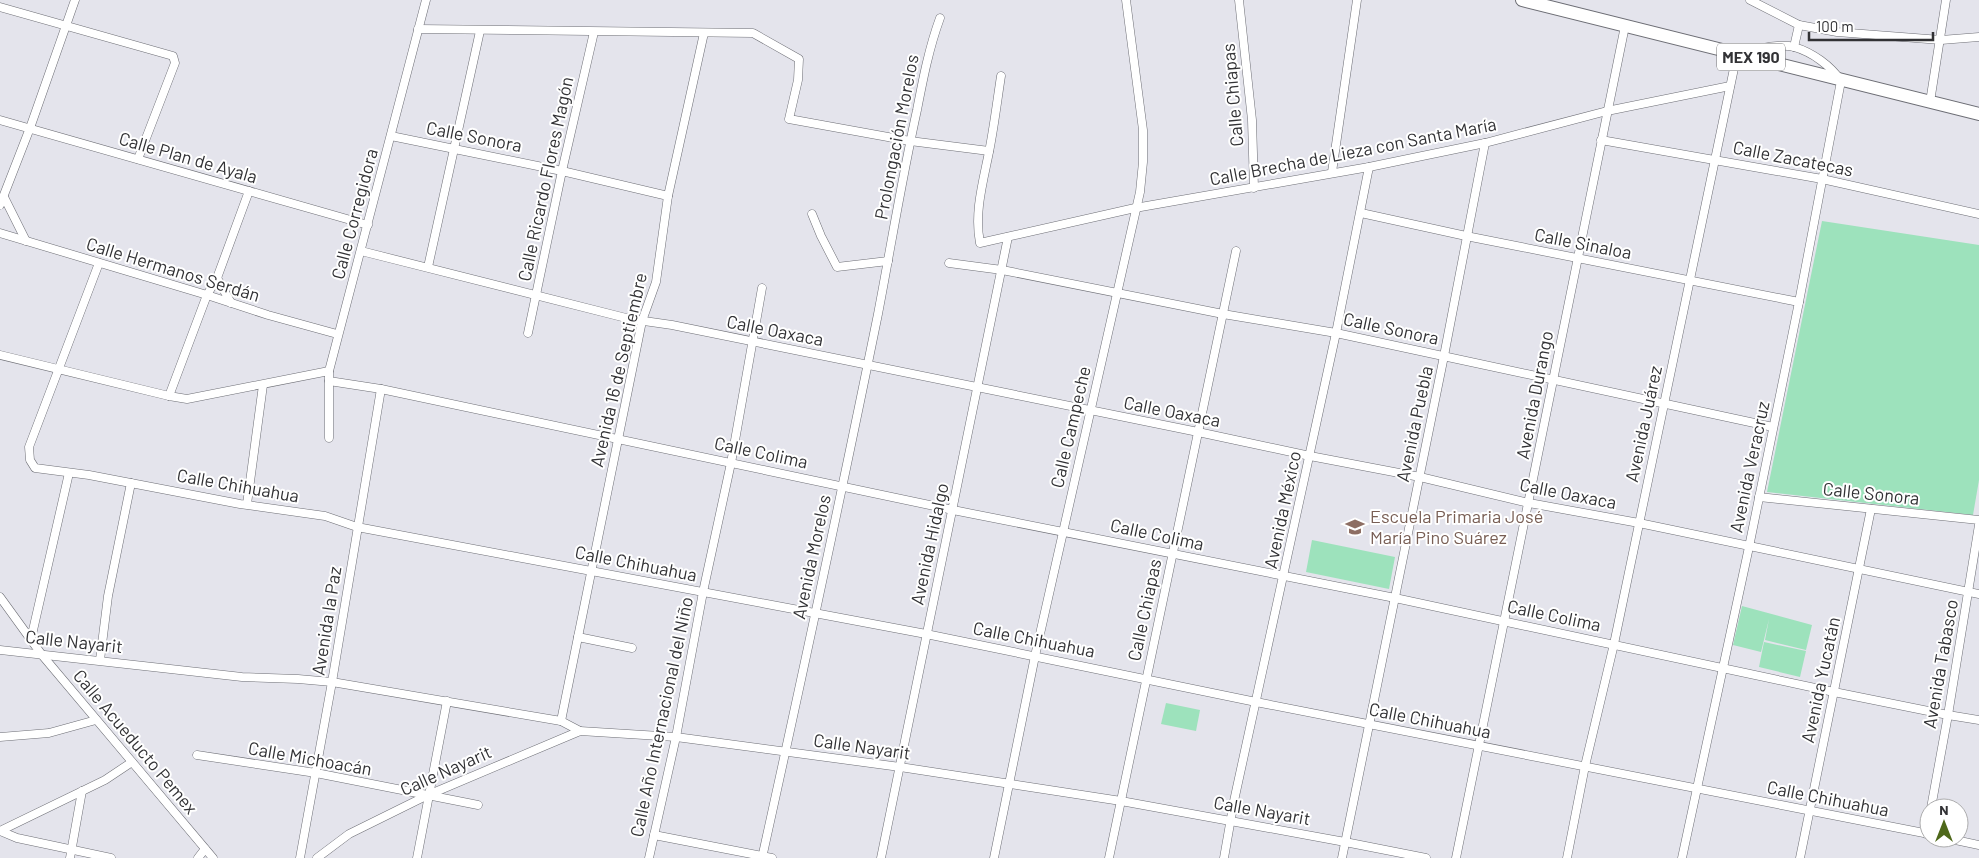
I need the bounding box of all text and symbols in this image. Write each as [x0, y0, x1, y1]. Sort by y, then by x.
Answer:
scale bar [1809, 10, 1933, 42]
text: 100 m [1816, 17, 1854, 35]
street label: Calle Chiapas [1217, 42, 1247, 148]
road number: MEX 190 [1717, 44, 1785, 70]
street label: Prolongación Morelos [869, 52, 923, 221]
street label: Calle Ricardo Flores Magón [513, 74, 577, 283]
street label: Calle Brecha de Lieza con Santa María [1208, 112, 1498, 190]
street label: Calle Sonora [425, 116, 524, 156]
street label: Calle Plan de Ayala [117, 127, 260, 187]
street label: Calle Zacatecas [1731, 136, 1855, 180]
street label: Calle Corregidora [326, 146, 382, 281]
street label: Calle Sinaloa [1533, 223, 1634, 263]
street label: Calle Hermanos Serdán [84, 232, 263, 306]
street label: Avenida 16 de Septiembre [585, 270, 651, 469]
street label: Calle Sonora [1342, 307, 1441, 349]
street label: Calle Oaxaca [725, 310, 825, 350]
street label: Avenida Durango [1511, 329, 1557, 461]
street label: Calle Campeche [1045, 364, 1095, 490]
street label: Avenida Puebla [1391, 364, 1437, 484]
street label: Avenida Juárez [1620, 364, 1666, 484]
street label: Calle Oaxaca [1122, 391, 1222, 431]
street label: Avenida Veracruz [1724, 399, 1774, 535]
street label: Calle Colima [712, 431, 810, 473]
street label: Avenida México [1259, 449, 1305, 571]
street label: Calle Chihuahua [175, 463, 301, 507]
street label: Calle Oaxaca [1518, 473, 1618, 513]
street label: Calle Sonora [1822, 477, 1920, 509]
street label: Avenida Hidalgo [905, 481, 953, 607]
street label: Avenida Morelos [787, 493, 835, 621]
place label: Escuela Primaria José María Pino Suárez [1370, 505, 1543, 548]
street label: Calle Colima [1108, 513, 1206, 555]
school or university icon: Escuela Primaria José María Pino Suárez [1344, 516, 1366, 538]
street label: Calle Chihuahua [573, 540, 699, 586]
street label: Calle Chiapas [1122, 557, 1166, 663]
street label: Avenida la Paz [307, 565, 345, 677]
street label: Calle Colima [1505, 594, 1603, 636]
street label: Calle Año Internacional del Niño [625, 595, 697, 839]
street label: Avenida Tabasco [1918, 597, 1962, 730]
street label: Avenida Yucatán [1796, 615, 1844, 745]
street label: Calle Chihuahua [971, 616, 1097, 662]
street label: Calle Nayarit [24, 625, 124, 657]
street label: Calle Acueducto Pemex [69, 665, 203, 818]
street label: Calle Chihuahua [1367, 697, 1493, 743]
street label: Calle Nayarit [812, 728, 912, 764]
street label: Calle Michoacán [247, 736, 374, 780]
street label: Calle Nayarit [396, 740, 495, 800]
street label: Calle Chihuahua [1765, 775, 1891, 821]
street label: Calle Nayarit [1212, 791, 1312, 829]
north arrow [1919, 798, 1969, 848]
text: N [1939, 801, 1949, 818]

